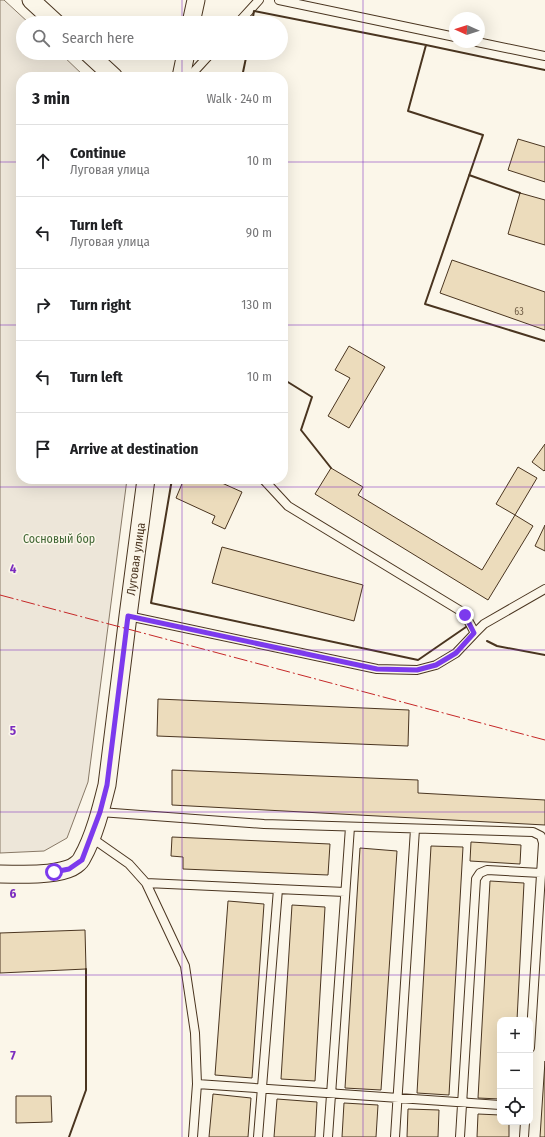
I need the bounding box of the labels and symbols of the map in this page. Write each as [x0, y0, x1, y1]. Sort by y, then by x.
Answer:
north arrow [449, 12, 485, 48]
house number: 63 [514, 306, 524, 318]
street label: Луговая улица [124, 521, 148, 596]
park label: Сосновый бор [23, 532, 95, 546]
text: 4 [10, 561, 17, 576]
route end [456, 606, 474, 624]
text: 5 [10, 723, 16, 738]
route start [45, 863, 63, 881]
text: 6 [10, 886, 17, 901]
text: 7 [10, 1048, 16, 1063]

